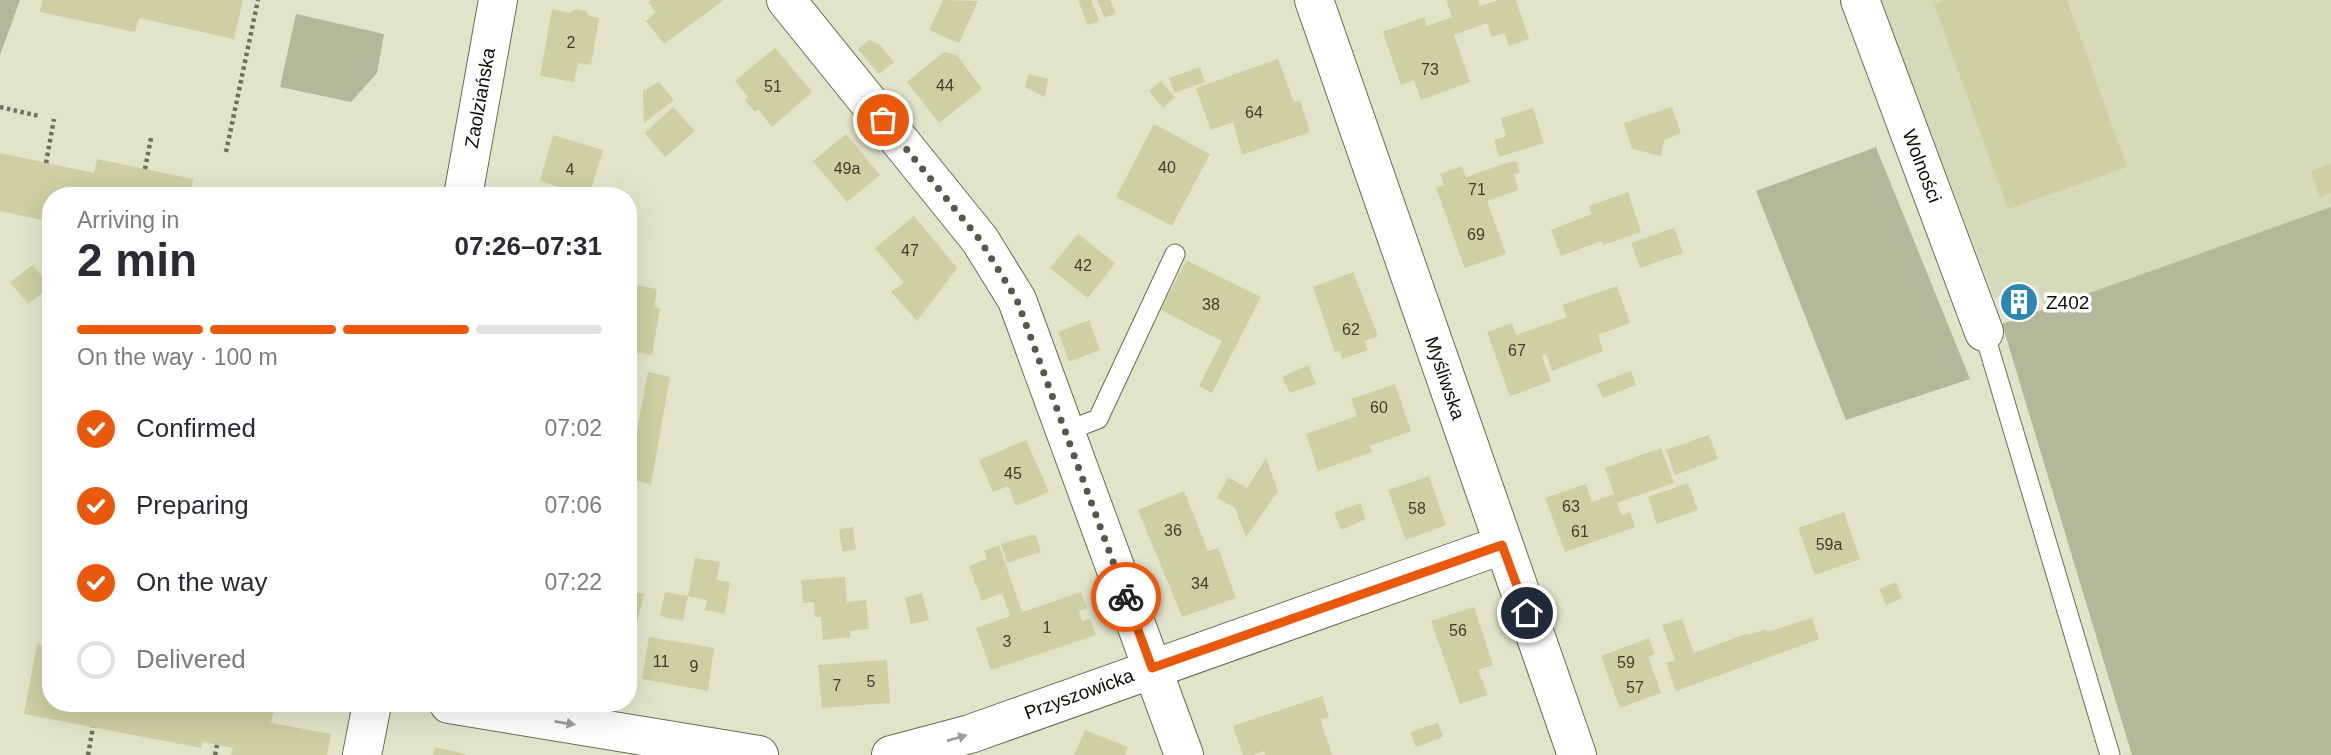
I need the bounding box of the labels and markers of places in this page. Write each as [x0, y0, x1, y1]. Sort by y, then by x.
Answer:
pin [853, 90, 913, 150]
building icon: Z402 [1998, 281, 2040, 323]
place label: Z402 [2046, 292, 2089, 313]
pin [1497, 583, 1557, 643]

